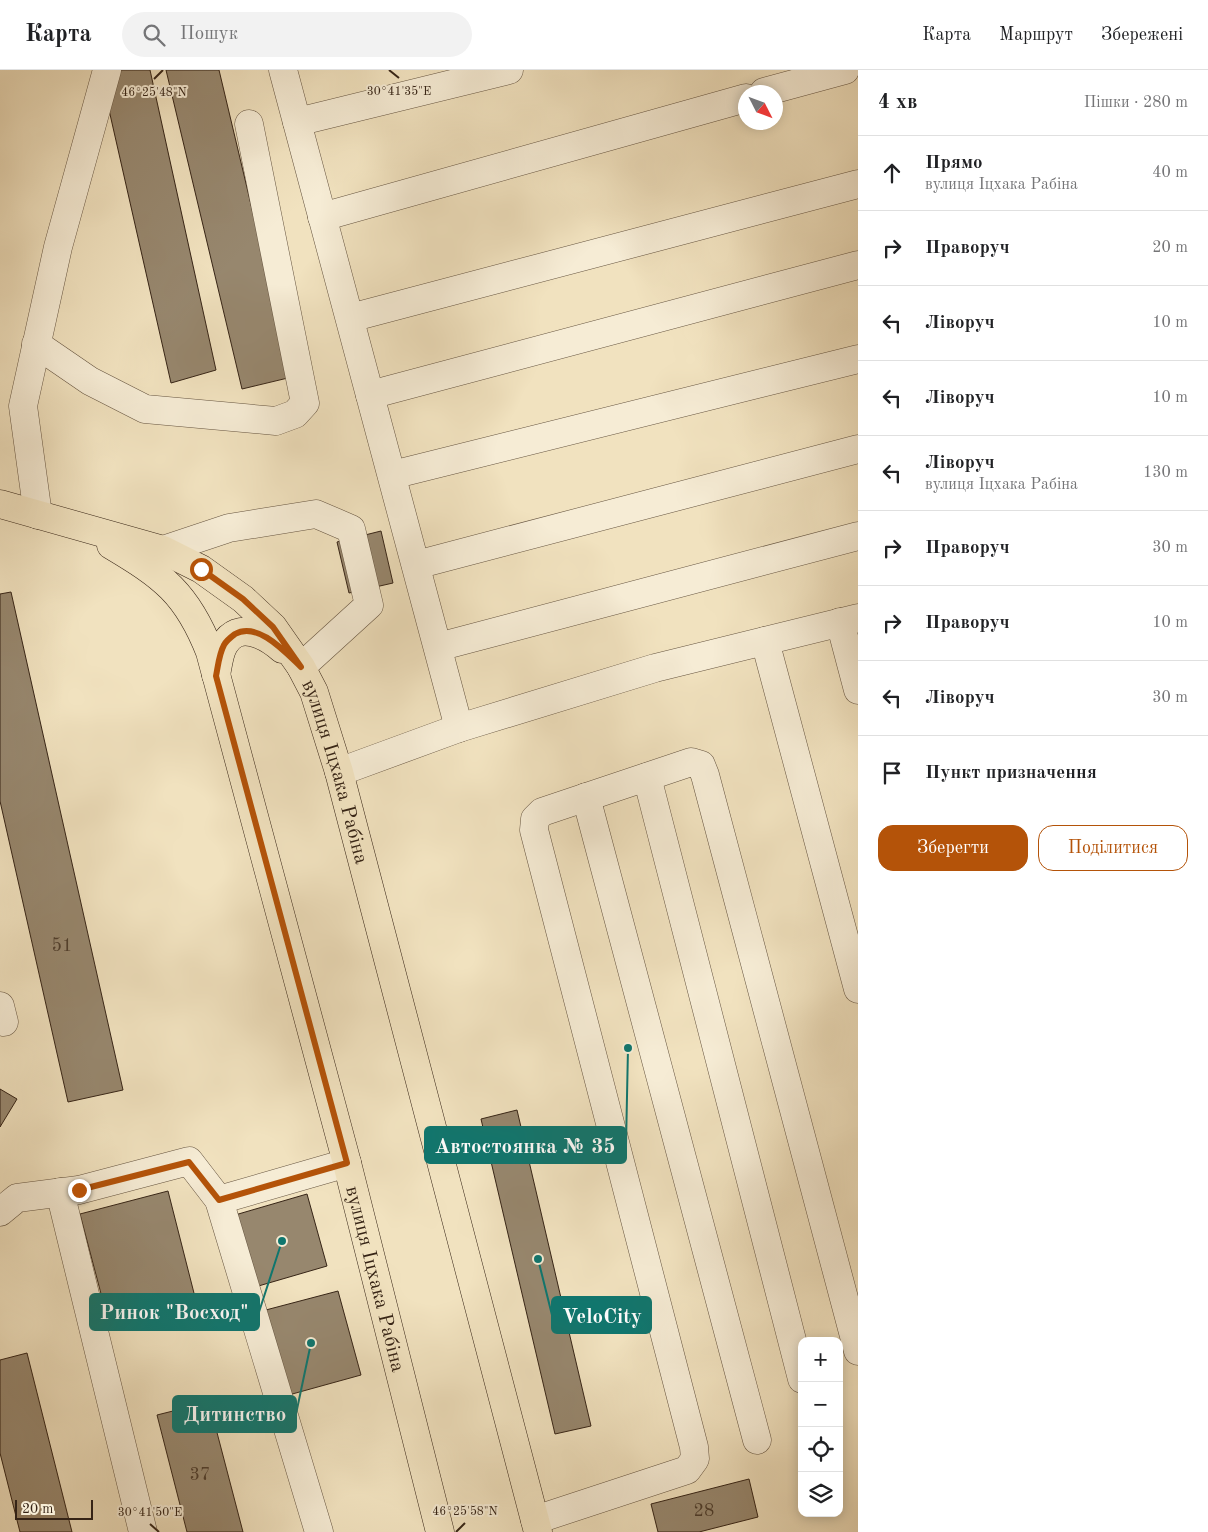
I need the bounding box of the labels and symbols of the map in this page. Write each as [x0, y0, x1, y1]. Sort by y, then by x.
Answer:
text: 30°41'35"E [367, 85, 431, 98]
north arrow [738, 85, 783, 130]
text: 46°25'48"N [121, 86, 187, 99]
route start [190, 558, 213, 581]
street label: вулиця Іцхака Рабіна [297, 677, 371, 866]
house number: 51 [52, 937, 72, 955]
callout: Автостоянка № 35 [425, 1127, 626, 1163]
text: Автостоянка № 35 [434, 1137, 616, 1158]
route end [68, 1179, 91, 1202]
street label: вулиця Іцхака Рабіна [341, 1184, 407, 1375]
callout: Ринок "Восход" [90, 1294, 259, 1330]
callout: VeloCity [552, 1297, 651, 1333]
text: Ринок "Восход" [100, 1303, 248, 1324]
text: VeloCity [562, 1307, 642, 1328]
callout: Дитинство [173, 1396, 296, 1432]
text: Дитинство [184, 1405, 286, 1426]
house number: 37 [190, 1466, 210, 1484]
scale bar [15, 1497, 92, 1520]
house number: 28 [694, 1502, 714, 1520]
text: 46°25'58"N [432, 1505, 498, 1518]
text: 30°41'50"E [118, 1506, 182, 1519]

